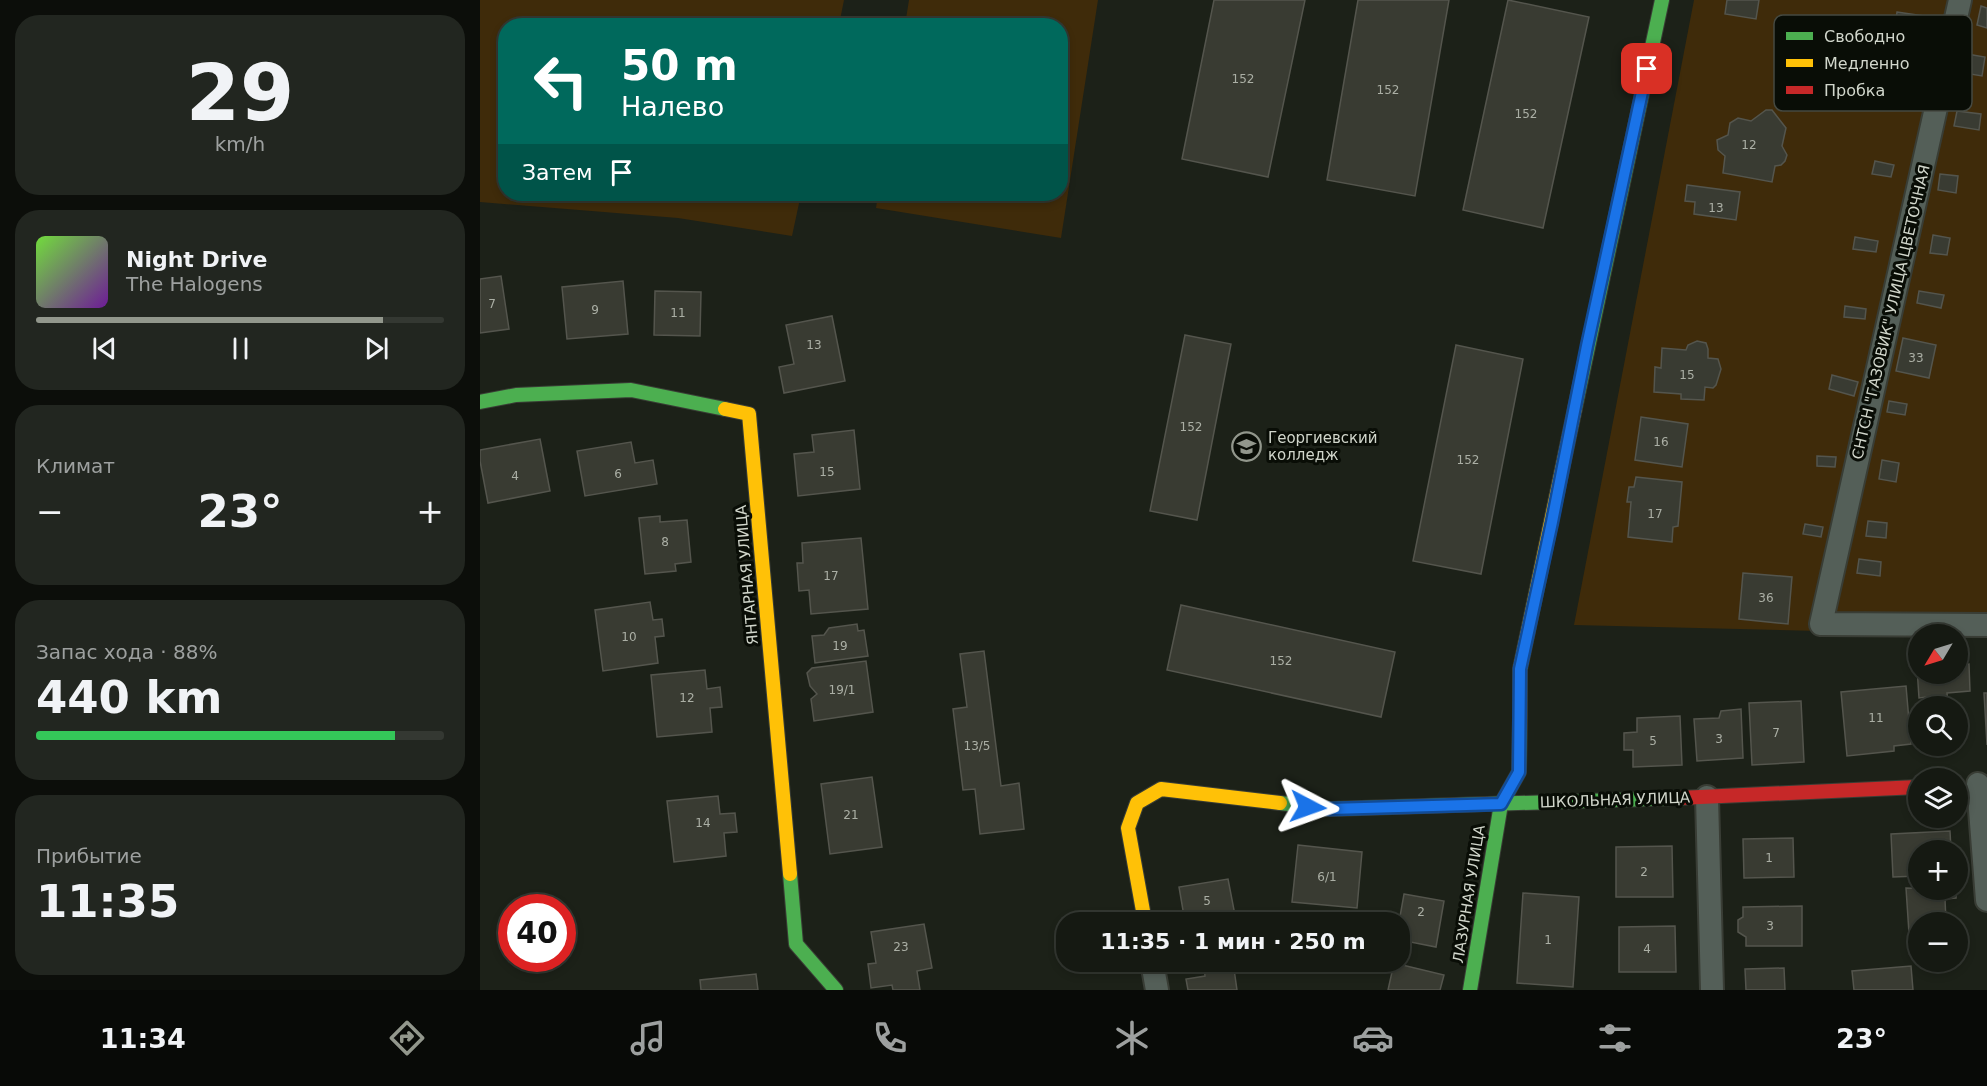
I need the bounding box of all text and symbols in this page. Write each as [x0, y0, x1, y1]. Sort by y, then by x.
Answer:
legend [1774, 15, 1972, 111]
text: Свободно [1824, 27, 1905, 46]
text: 50 m [621, 41, 738, 90]
icon: left [522, 42, 600, 120]
pin [1621, 43, 1672, 94]
text: 29 [186, 48, 294, 138]
icon: arrive [1630, 52, 1663, 85]
text: Медленно [1824, 54, 1910, 73]
house number: 152 [1232, 72, 1254, 86]
text: Пробка [1824, 81, 1885, 100]
house number: 152 [1377, 83, 1399, 97]
text: Налево [621, 91, 724, 122]
house number: 152 [1515, 107, 1537, 121]
text: km/h [215, 132, 265, 156]
house number: 12 [1741, 138, 1757, 152]
icon: arrive [605, 156, 638, 189]
text: Затем [522, 160, 593, 185]
street label: СНТСН "ГАЗОВИК" УЛИЦА ЦВЕТОЧНАЯ [1848, 163, 1934, 461]
house number: 13 [1708, 201, 1724, 215]
text: Night Drive [126, 247, 267, 272]
text: The Halogens [126, 272, 263, 296]
house number: 7 [488, 297, 496, 311]
house number: 9 [591, 303, 599, 317]
house number: 11 [670, 306, 686, 320]
icon: previous [88, 332, 121, 365]
icon: pause [224, 332, 257, 365]
icon: next [360, 332, 393, 365]
house number: 13 [806, 338, 822, 352]
house number: 33 [1908, 351, 1924, 365]
house number: 15 [1679, 368, 1695, 382]
house number: 152 [1180, 420, 1202, 434]
place label: Георгиевский колледж [1268, 429, 1378, 464]
school or university icon: Георгиевский колледж [1231, 431, 1263, 463]
house number: 16 [1653, 435, 1669, 449]
house number: 152 [1457, 453, 1479, 467]
text: Климат [36, 454, 115, 478]
house number: 15 [819, 465, 835, 479]
house number: 6 [614, 467, 622, 481]
house number: 4 [511, 469, 519, 483]
text: 23° [197, 485, 283, 538]
text: − [36, 492, 64, 531]
text: + [416, 492, 444, 531]
street label: ЯНТАРНАЯ УЛИЦА [732, 504, 762, 646]
house number: 17 [1647, 507, 1663, 521]
house number: 8 [661, 535, 669, 549]
house number: 17 [823, 569, 839, 583]
house number: 36 [1758, 591, 1774, 605]
north arrow [1908, 624, 1968, 684]
map controls [1908, 624, 1968, 972]
house number: 10 [621, 630, 637, 644]
house number: 19 [832, 639, 848, 653]
text: Запас хода · 88% [36, 640, 217, 664]
house number: 152 [1270, 654, 1292, 668]
text: 440 km [36, 671, 222, 724]
house number: 19/1 [829, 683, 855, 697]
house number: 12 [679, 691, 695, 705]
button: search [1908, 696, 1968, 756]
house number: 11 [1868, 711, 1884, 725]
house number: 7 [1772, 726, 1780, 740]
house number: 3 [1715, 732, 1723, 746]
house number: 5 [1649, 734, 1657, 748]
house number: 13/5 [964, 739, 990, 753]
button: layers [1908, 768, 1968, 828]
position arrow [1276, 775, 1340, 839]
street label: ШКОЛЬНАЯ УЛИЦА [1540, 788, 1691, 812]
house number: 21 [843, 808, 859, 822]
house number: 14 [695, 816, 711, 830]
street label: ЛАЗУРНАЯ УЛИЦА [1449, 823, 1489, 964]
button: + [1908, 840, 1968, 900]
text: Прибытие [36, 844, 142, 868]
house number: 1 [1765, 851, 1773, 865]
house number: 2 [1640, 865, 1648, 879]
house number: 6/1 [1317, 870, 1337, 884]
text: 11:35 [36, 875, 179, 928]
speed limit sign: 40 [498, 894, 576, 972]
house number: 5 [1203, 894, 1211, 908]
house number: 2 [1417, 905, 1425, 919]
button: − [1908, 912, 1968, 972]
house number: 3 [1766, 919, 1774, 933]
text: 11:35 · 1 мин · 250 m [1100, 929, 1366, 954]
house number: 1 [1544, 933, 1552, 947]
house number: 23 [893, 940, 909, 954]
house number: 4 [1643, 942, 1651, 956]
icon: directions [386, 1017, 428, 1059]
icon: music [627, 1017, 669, 1059]
icon: phone [869, 1017, 911, 1059]
icon: climate [1111, 1017, 1153, 1059]
icon: car [1352, 1017, 1394, 1059]
icon: filters [1594, 1017, 1636, 1059]
text: 11:34 [100, 1023, 186, 1054]
text: 23° [1836, 1023, 1887, 1054]

